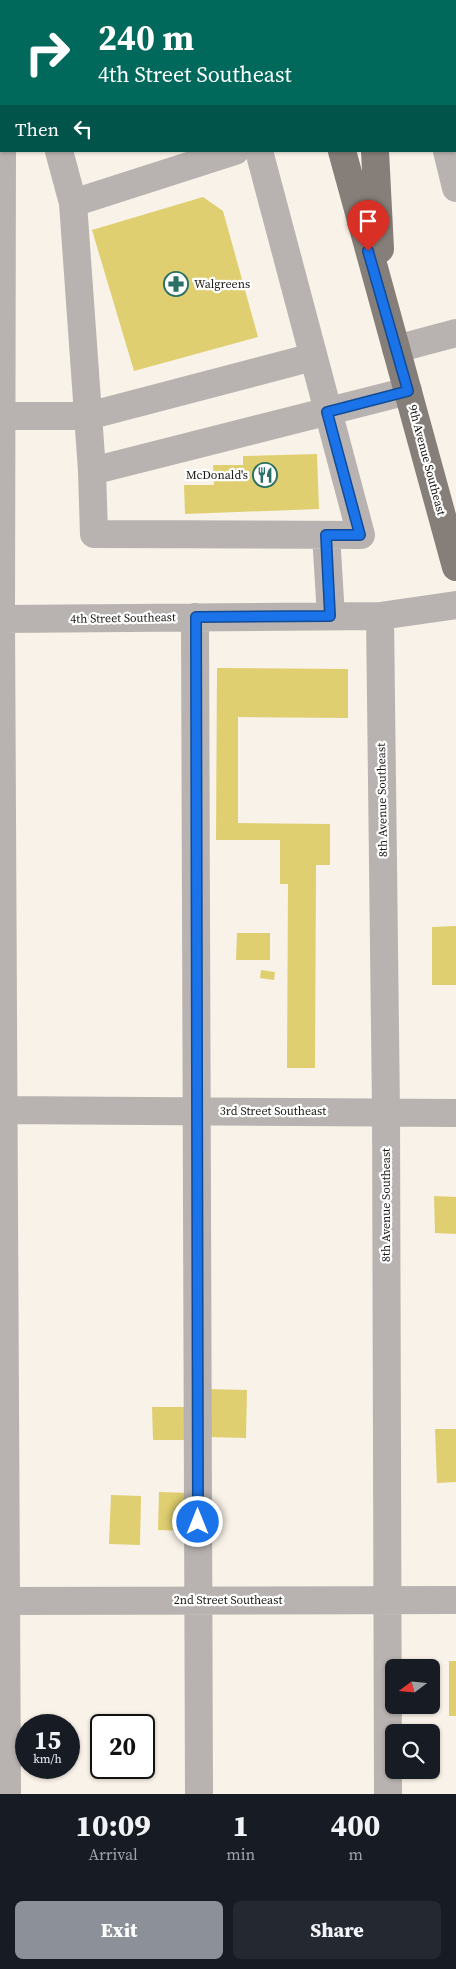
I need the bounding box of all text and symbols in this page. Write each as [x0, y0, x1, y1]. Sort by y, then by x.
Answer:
text: 240 m [98, 14, 194, 62]
icon: right [15, 20, 80, 85]
text: 4th Street Southeast [98, 59, 292, 89]
icon: left [69, 115, 97, 143]
text: Then [15, 116, 59, 142]
pin [347, 200, 389, 251]
icon: arrive [354, 207, 382, 235]
pharmacy icon: Walgreens [163, 271, 189, 297]
place label: Walgreens [194, 276, 250, 292]
street label: 9th Avenue Southeast [405, 403, 450, 517]
restaurant icon: McDonald's [252, 462, 278, 488]
place label: McDonald's [186, 467, 248, 483]
street label: 4th Street Southeast [70, 609, 176, 627]
street label: 8th Avenue Southeast [373, 743, 391, 857]
street label: 3rd Street Southeast [220, 1103, 326, 1119]
street label: 8th Avenue Southeast [378, 1148, 394, 1262]
position arrow [171, 1495, 223, 1547]
street label: 2nd Street Southeast [174, 1592, 282, 1608]
north arrow [385, 1659, 440, 1714]
map controls [385, 1659, 440, 1779]
speed limit sign: 20 [90, 1714, 155, 1779]
text: 15 [34, 1723, 61, 1757]
button: search [385, 1724, 440, 1779]
text: km/h [33, 1751, 62, 1767]
text: 10:09 [76, 1805, 151, 1846]
text: 1 [232, 1805, 249, 1846]
text: 400 [331, 1805, 380, 1846]
text: Arrival [88, 1843, 138, 1865]
text: min [226, 1843, 255, 1865]
text: m [348, 1843, 363, 1865]
button: Exit [15, 1901, 223, 1959]
button: Share [233, 1901, 441, 1959]

